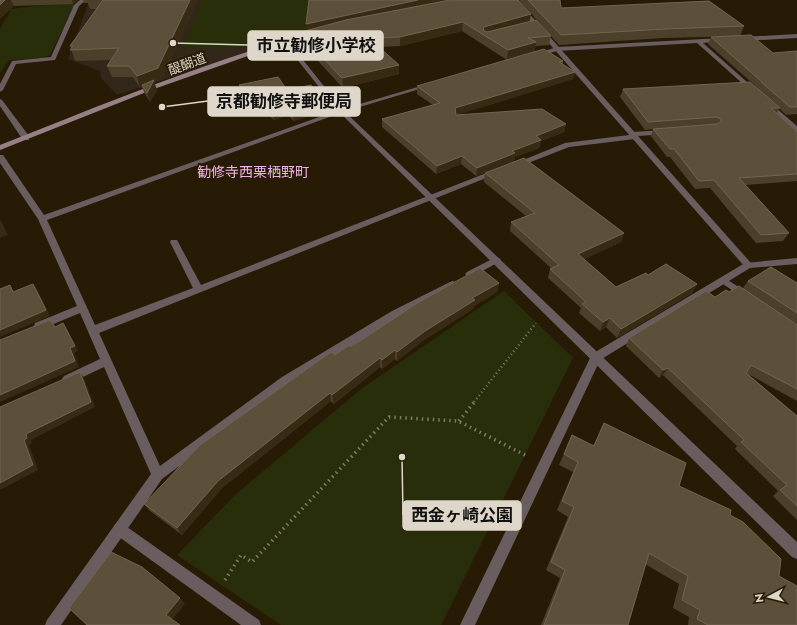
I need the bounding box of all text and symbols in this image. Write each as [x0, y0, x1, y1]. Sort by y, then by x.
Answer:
callout: 市立勧修小学校 [248, 31, 383, 60]
text: 市立勧修小学校 [257, 33, 376, 57]
street label: 醍醐道 [165, 48, 209, 80]
callout: 京都勧修寺郵便局 [208, 87, 360, 116]
text: 京都勧修寺郵便局 [216, 89, 352, 113]
district label: 勧修寺西栗栖野町 [197, 162, 309, 182]
callout: 西金ヶ崎公園 [403, 501, 521, 530]
text: 西金ヶ崎公園 [411, 503, 513, 527]
north arrow [749, 577, 789, 617]
text: N [751, 593, 768, 604]

